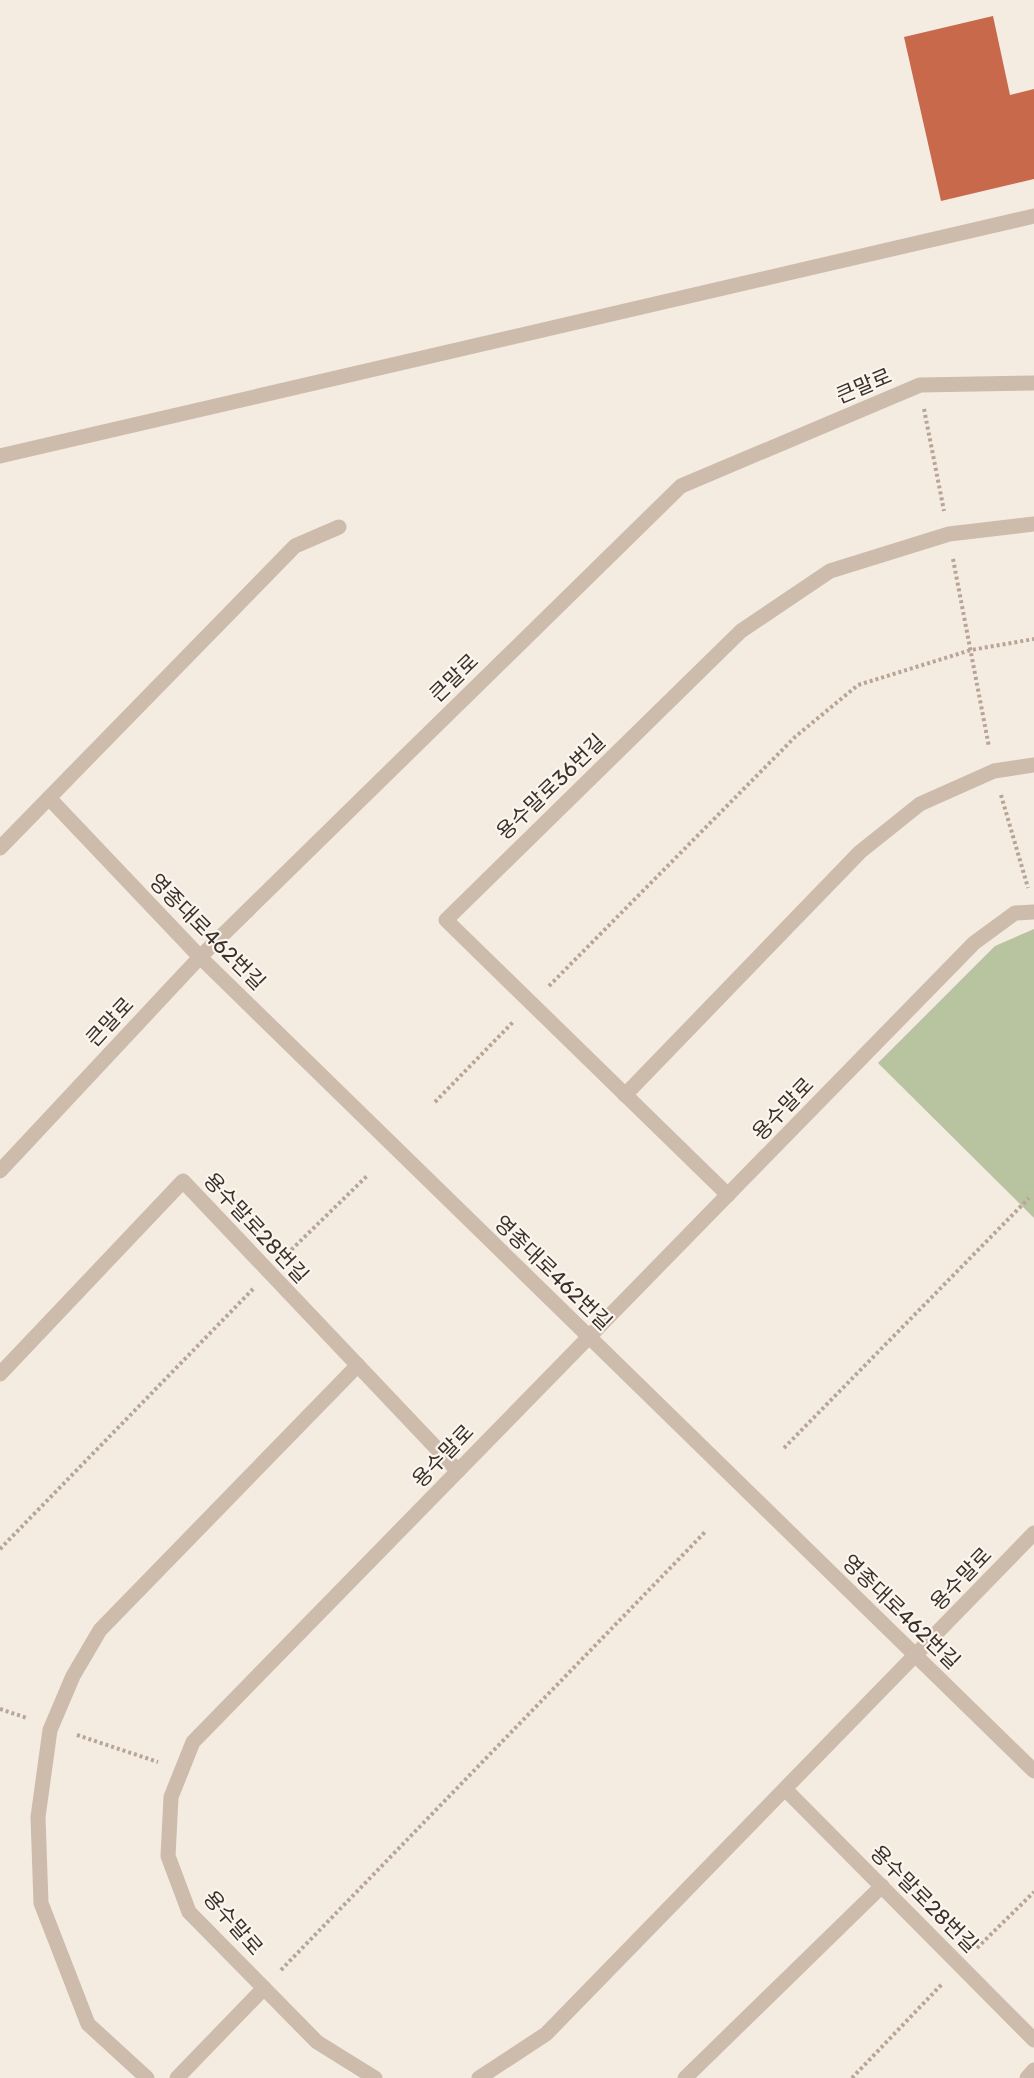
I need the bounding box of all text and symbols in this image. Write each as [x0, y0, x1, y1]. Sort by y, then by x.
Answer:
street label: 큰말로 [832, 363, 895, 408]
street label: 큰말로 [424, 649, 483, 707]
street label: 용수말로36번길 [491, 729, 610, 845]
street label: 영종대로462번길 [144, 868, 271, 995]
street label: 큰말로 [81, 992, 139, 1051]
street label: 용수말로 [747, 1072, 818, 1145]
street label: 용수말로28번길 [199, 1167, 314, 1288]
street label: 영종대로462번길 [489, 1210, 617, 1335]
street label: 용수말로 [407, 1419, 478, 1492]
street label: 용수말로 [925, 1542, 996, 1615]
street label: 영종대로462번길 [837, 1549, 965, 1674]
street label: 용수말로28번길 [865, 1840, 983, 1958]
street label: 용수말로 [199, 1885, 268, 1960]

